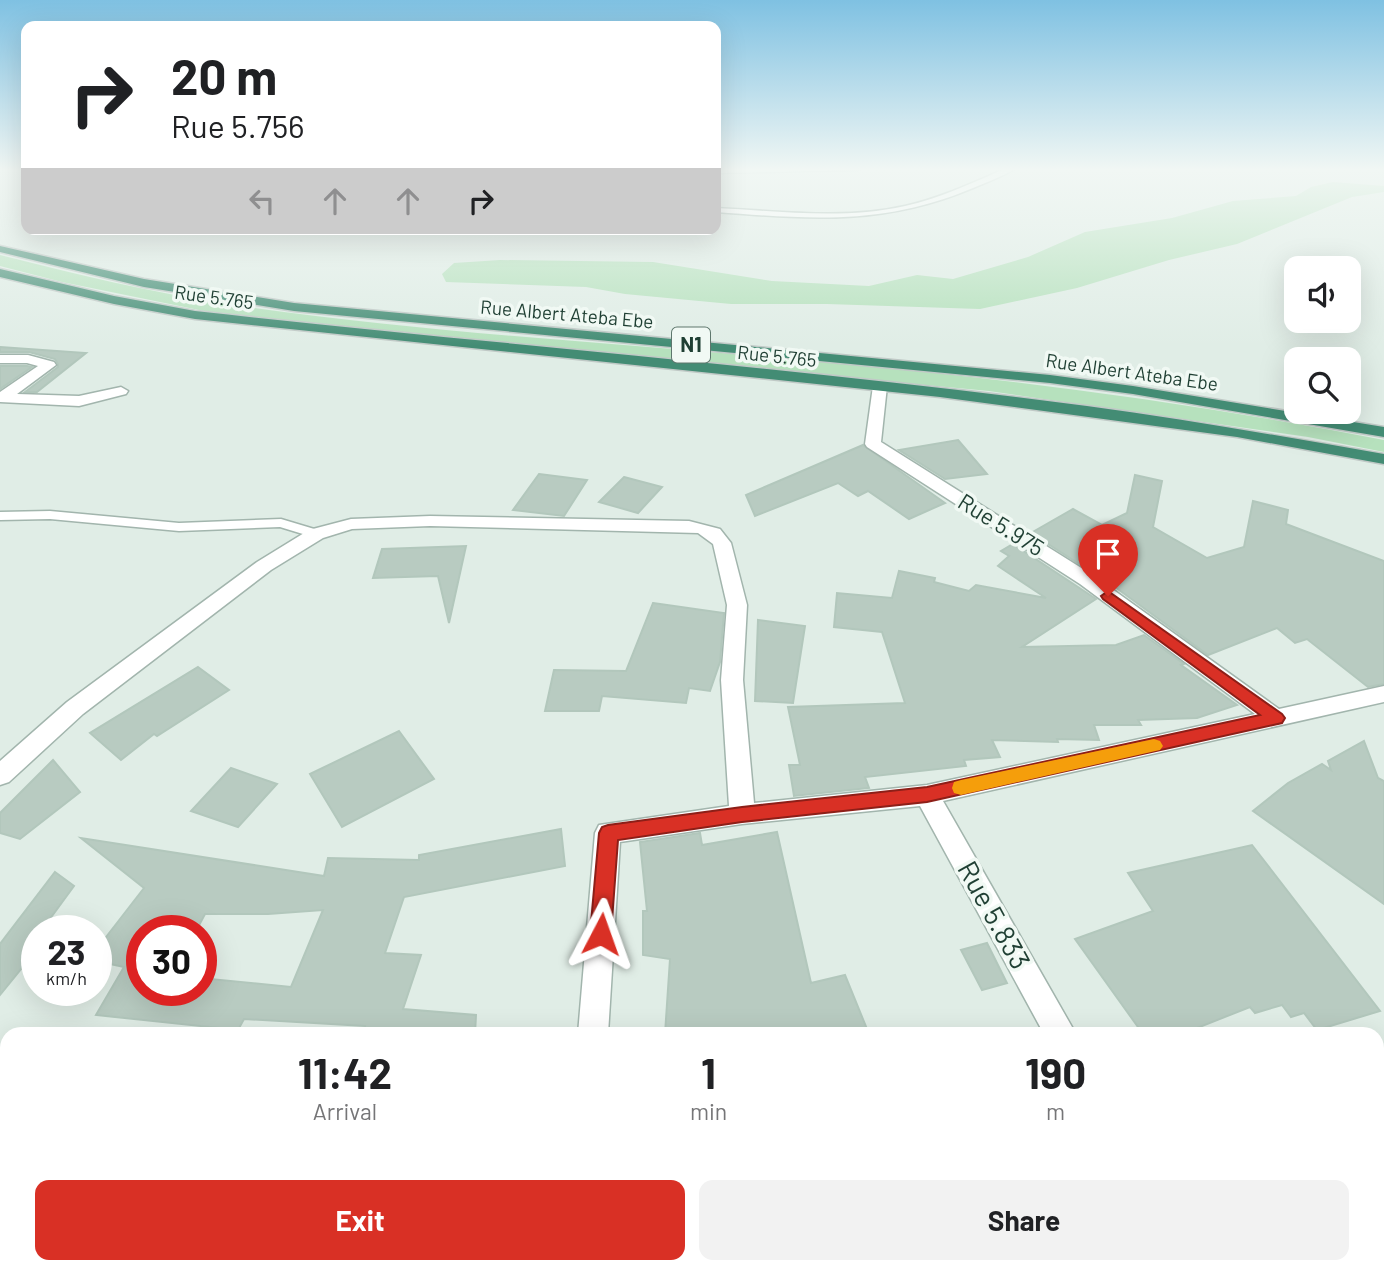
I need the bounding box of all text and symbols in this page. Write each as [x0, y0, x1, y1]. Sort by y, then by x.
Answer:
text: 20 m [171, 46, 277, 105]
icon: right [56, 49, 147, 140]
text: Rue 5.756 [171, 106, 305, 144]
icon: left [243, 182, 281, 220]
icon: ahead [316, 182, 354, 220]
icon: ahead [389, 182, 427, 220]
icon: right [462, 182, 500, 220]
map controls [1284, 256, 1361, 424]
button: sound [1284, 256, 1361, 333]
street label: Rue 5.765 [173, 280, 255, 313]
street label: Rue Albert Ateba Ebe [479, 294, 655, 333]
road number: N1 [672, 328, 710, 362]
street label: Rue 5.765 [736, 340, 818, 371]
button: search [1284, 347, 1361, 424]
street label: Rue Albert Ateba Ebe [1044, 348, 1220, 395]
street label: Rue 5.975 [953, 487, 1050, 562]
pin [1078, 524, 1138, 596]
icon: arrive [1089, 535, 1127, 573]
street label: Rue 5.833 [951, 855, 1038, 974]
position arrow [564, 897, 638, 971]
speed limit sign: 30 [126, 915, 217, 1006]
text: 23 [47, 930, 86, 972]
text: km/h [46, 967, 87, 989]
text: 11:42 [298, 1047, 392, 1097]
text: 1 [701, 1047, 716, 1097]
text: 190 [1025, 1047, 1086, 1097]
text: Arrival [313, 1097, 377, 1125]
text: min [690, 1097, 727, 1125]
text: m [1046, 1097, 1065, 1125]
button: Exit [35, 1180, 685, 1260]
button: Share [699, 1180, 1349, 1260]

